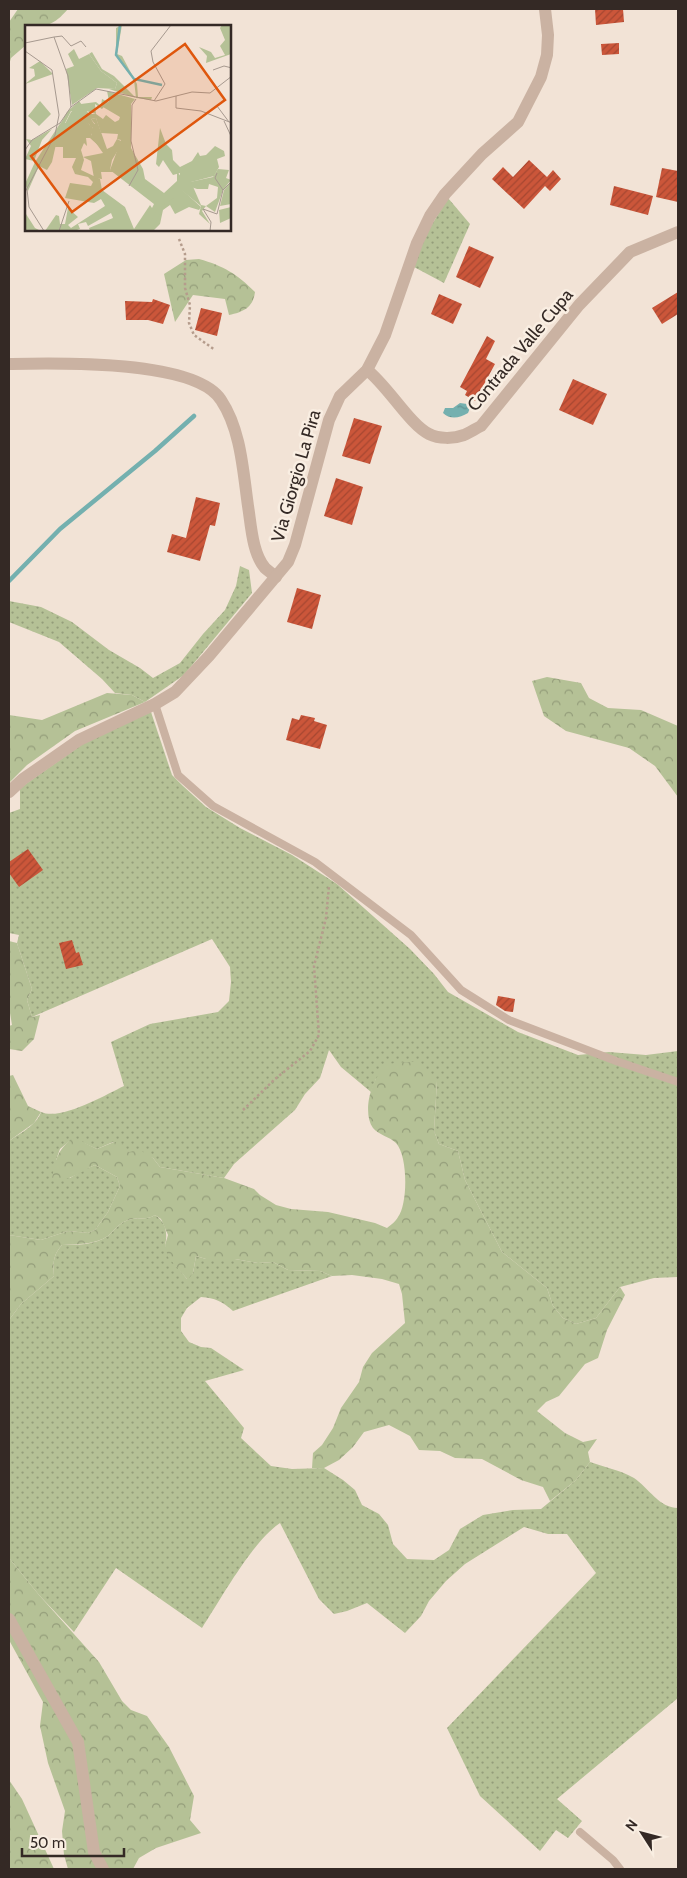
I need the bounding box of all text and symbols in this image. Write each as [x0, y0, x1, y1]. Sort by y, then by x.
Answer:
inset map [25, 25, 231, 231]
street label: Contrada Valle Cupa [462, 284, 578, 416]
street label: Via Giorgio La Pira [267, 407, 325, 545]
north arrow [617, 1808, 667, 1858]
text: N [621, 1816, 642, 1835]
scale bar [22, 1826, 125, 1858]
text: 50 m [30, 1834, 65, 1852]

